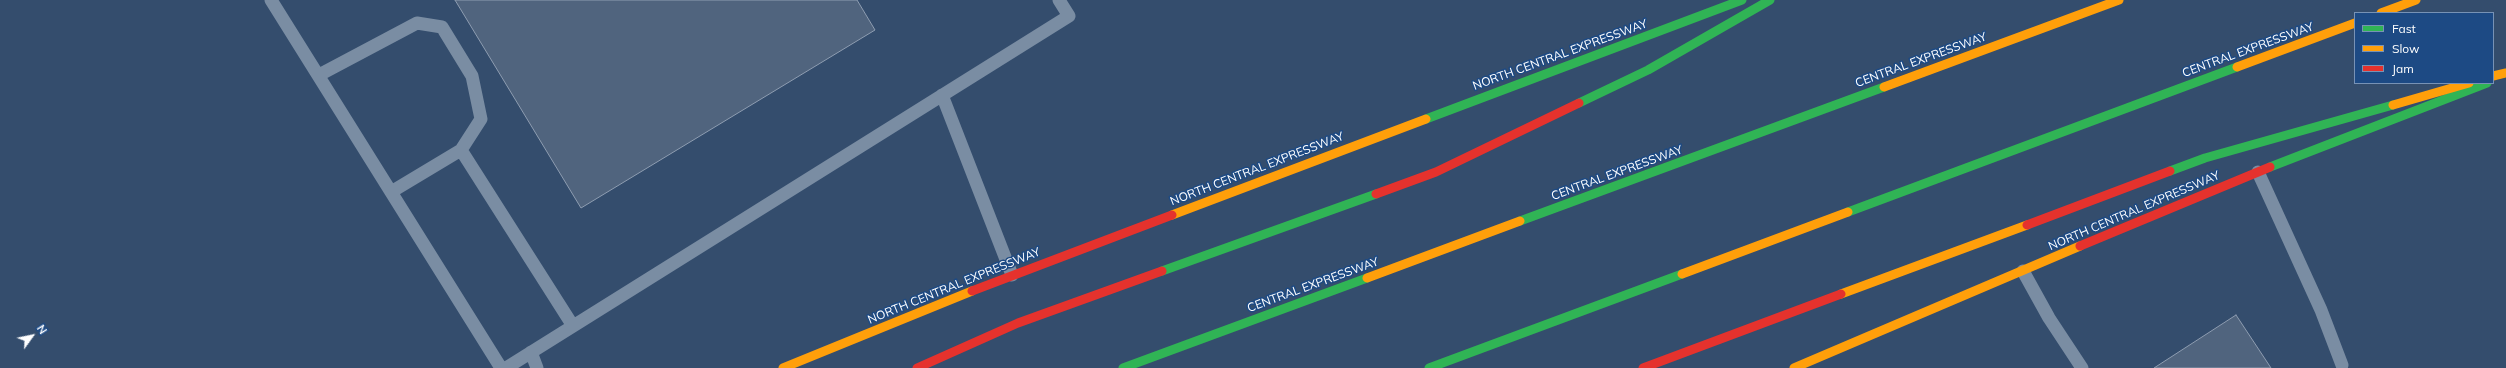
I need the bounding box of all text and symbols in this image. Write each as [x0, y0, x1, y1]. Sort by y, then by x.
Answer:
legend [2354, 12, 2494, 84]
street label: NORTH CENTRAL EXPRESSWAY [1471, 17, 1649, 93]
street label: CENTRAL EXPRESSWAY [2180, 19, 2316, 81]
text: Fast [2392, 21, 2416, 36]
street label: CENTRAL EXPRESSWAY [1853, 29, 1989, 91]
text: Slow [2392, 41, 2420, 56]
text: Jam [2392, 61, 2414, 76]
street label: NORTH CENTRAL EXPRESSWAY [1168, 129, 1346, 209]
street label: CENTRAL EXPRESSWAY [1549, 142, 1685, 204]
street label: NORTH CENTRAL EXPRESSWAY [2046, 168, 2222, 254]
street label: NORTH CENTRAL EXPRESSWAY [866, 245, 1042, 327]
street label: CENTRAL EXPRESSWAY [1245, 254, 1381, 316]
north arrow [12, 316, 52, 356]
text: N [34, 322, 50, 337]

